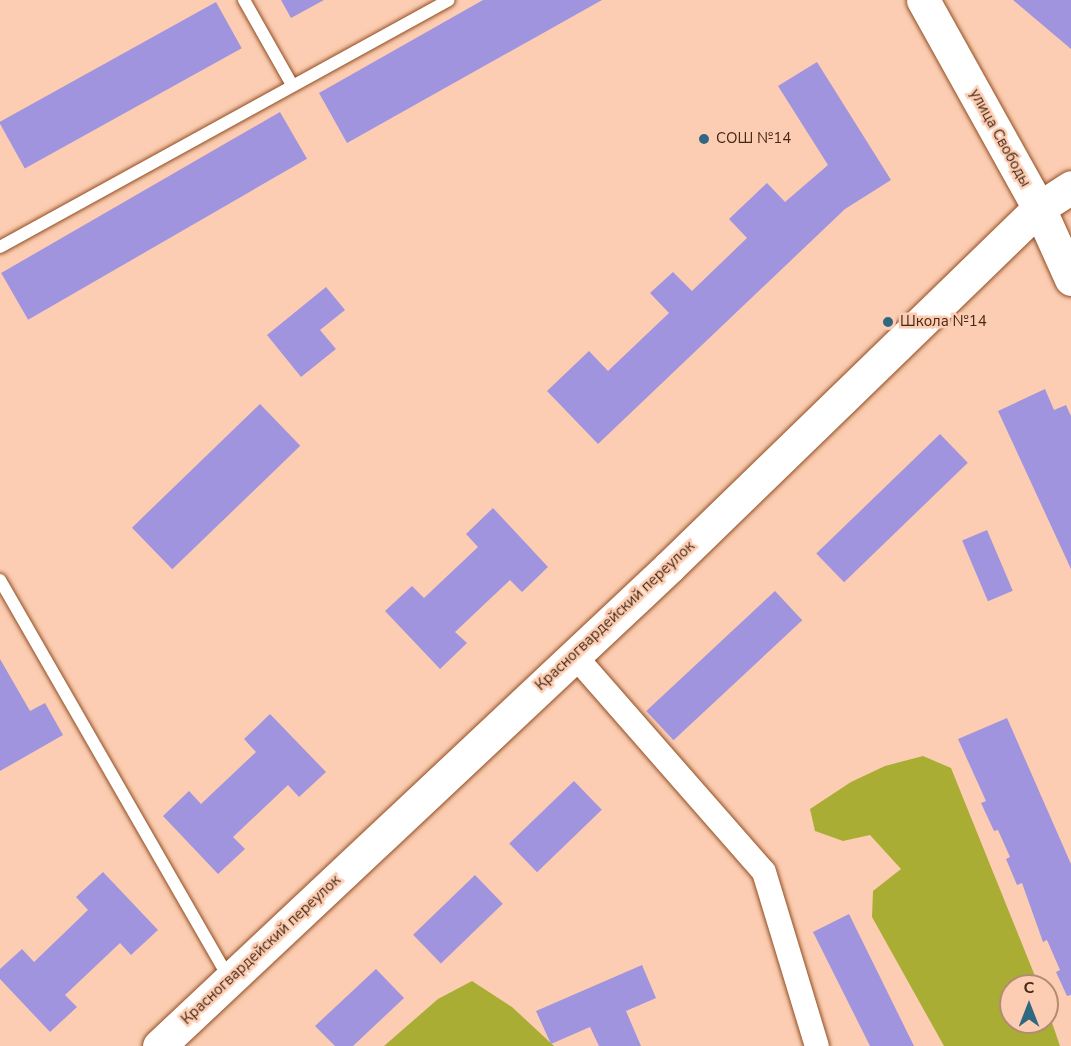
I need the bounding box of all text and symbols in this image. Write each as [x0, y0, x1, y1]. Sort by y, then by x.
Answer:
street label: улица Свободы [966, 86, 1034, 190]
place label: СОШ №14 [716, 130, 791, 148]
marker: СОШ №14 [697, 132, 711, 146]
place label: Школа №14 [900, 313, 987, 331]
marker: Школа №14 [881, 315, 895, 329]
street label: Красногвардейский переулок [532, 537, 698, 695]
street label: Красногвардейский переулок [178, 871, 344, 1029]
north arrow [999, 974, 1059, 1034]
text: С [1024, 977, 1034, 999]

